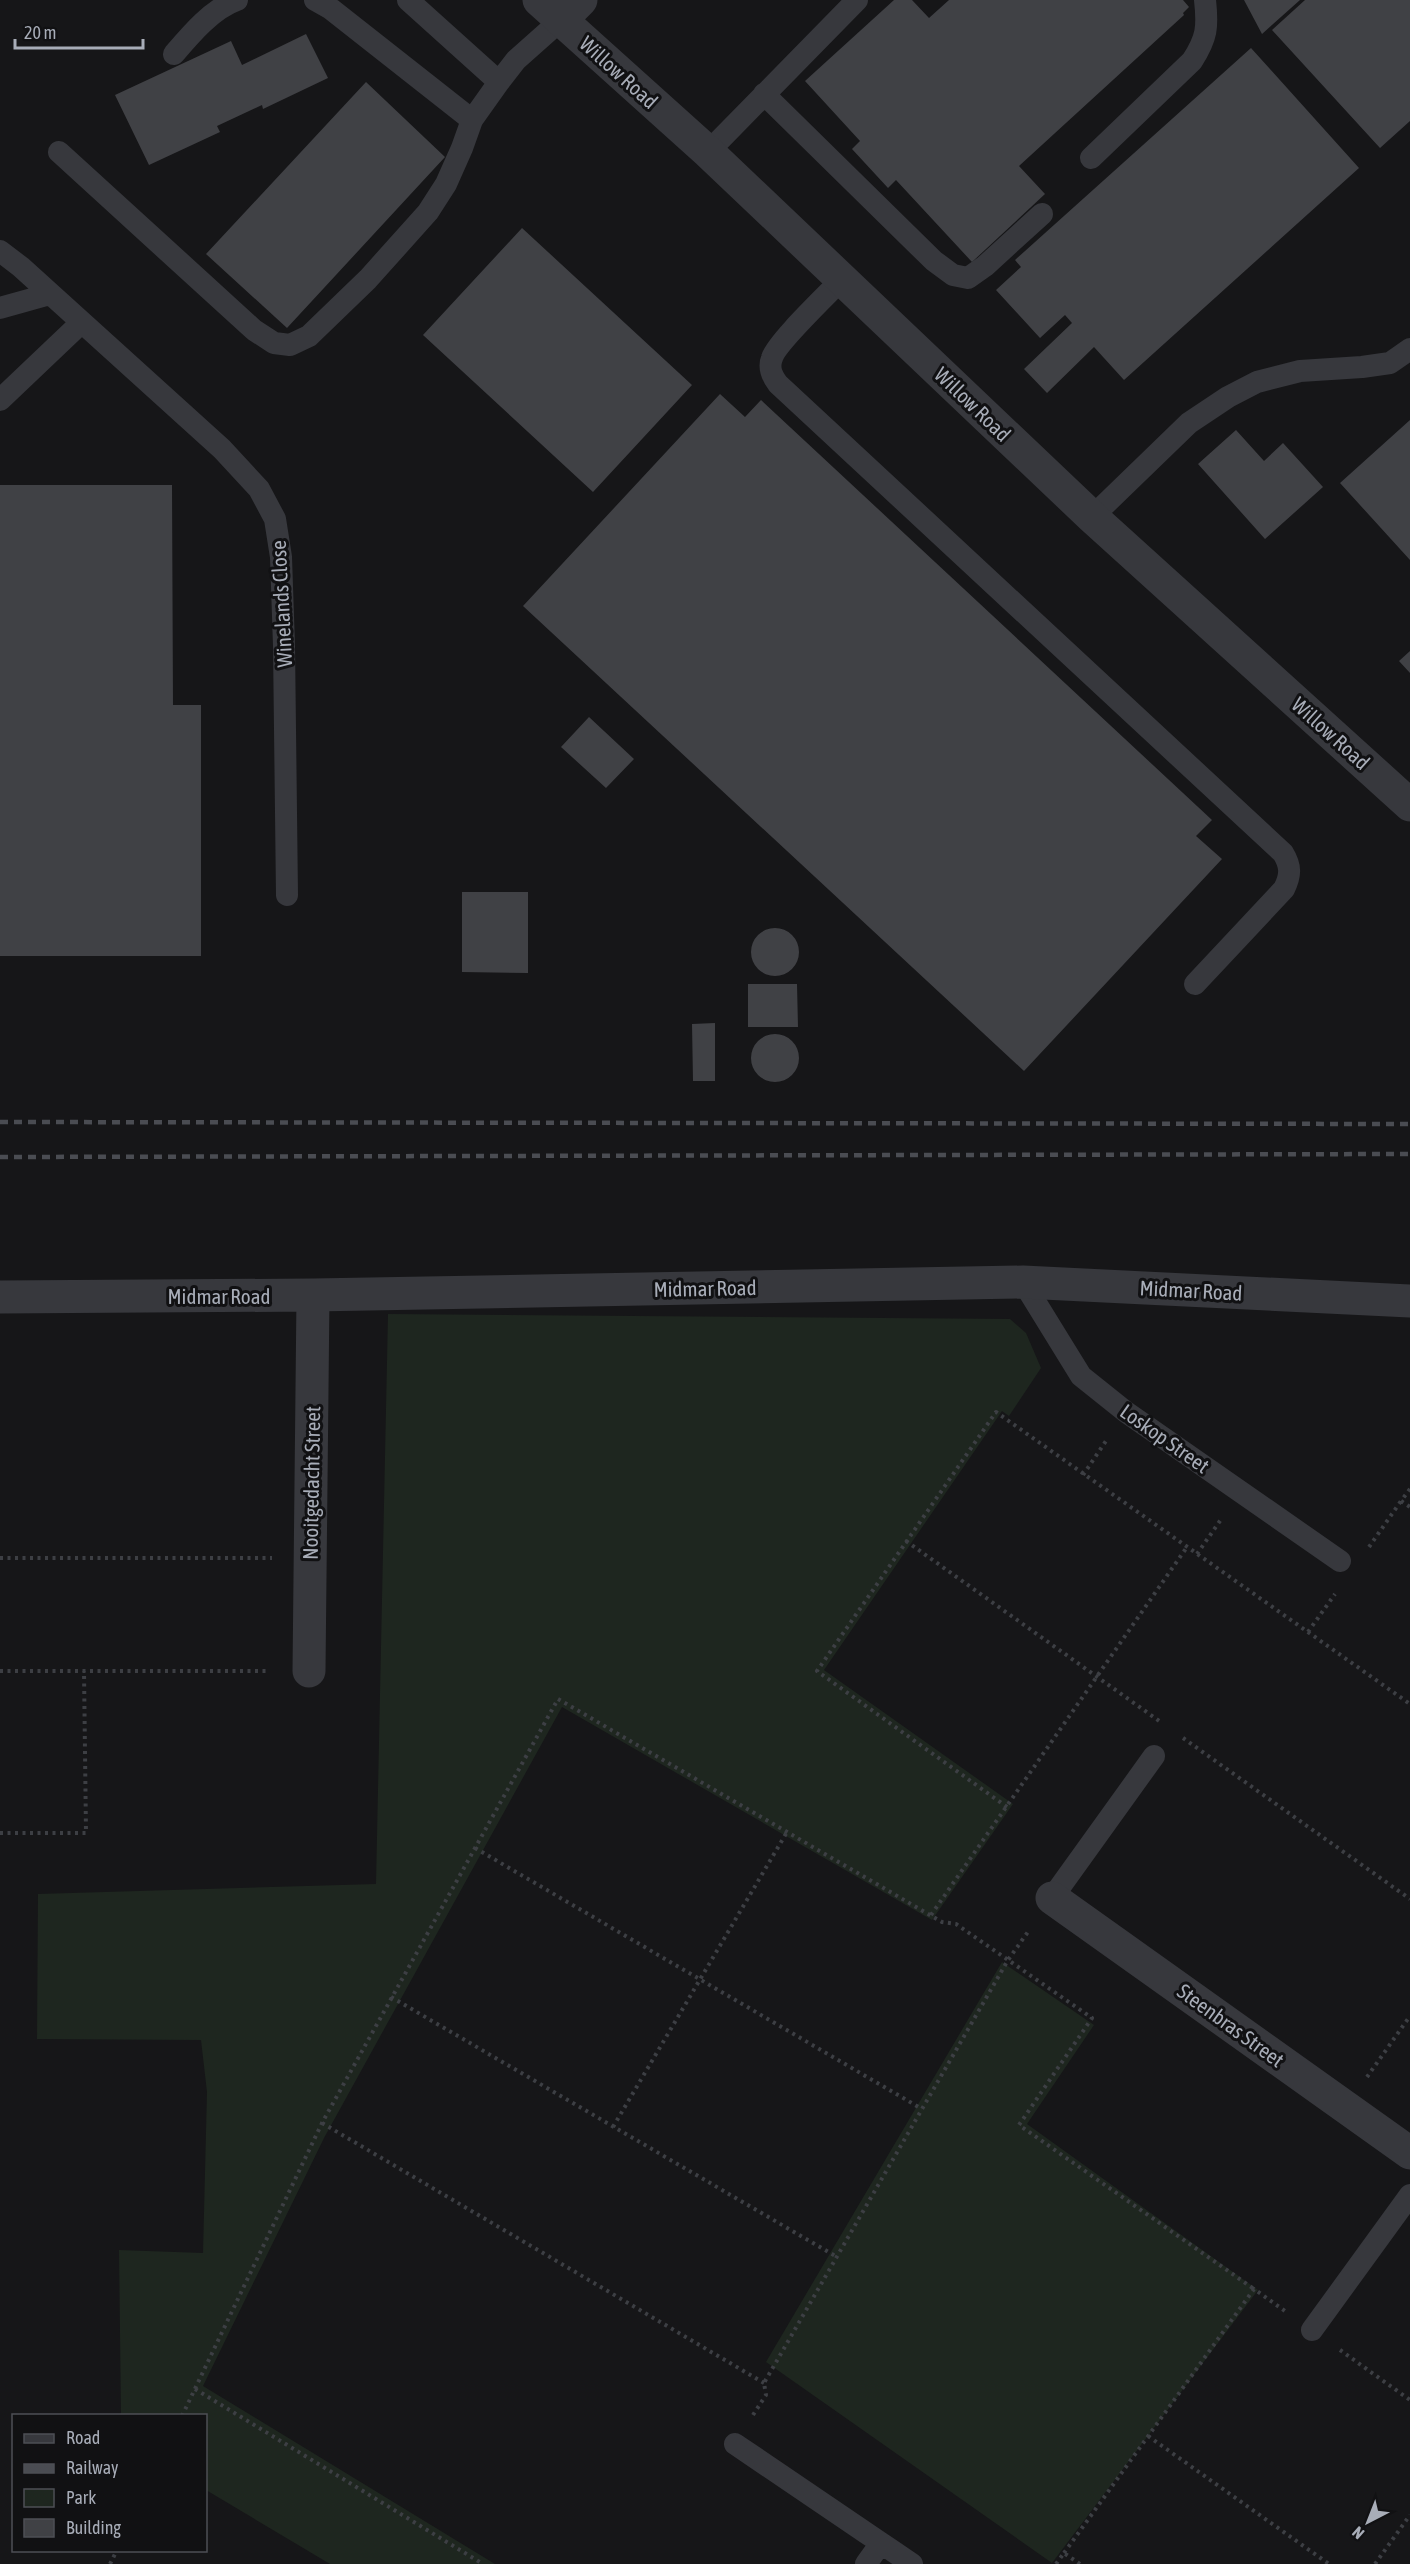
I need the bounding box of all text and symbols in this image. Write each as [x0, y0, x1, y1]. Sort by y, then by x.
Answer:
scale bar [15, 12, 142, 50]
text: 20 m [24, 22, 56, 43]
street label: Willow Road [575, 31, 663, 113]
street label: Willow Road [930, 362, 1016, 446]
street label: Winelands Close [266, 540, 296, 668]
street label: Willow Road [1287, 692, 1375, 774]
street label: Midmar Road [653, 1275, 757, 1301]
street label: Midmar Road [1139, 1275, 1243, 1305]
street label: Midmar Road [168, 1284, 270, 1308]
street label: Loskop Street [1116, 1399, 1214, 1477]
street label: Nooitgedacht Street [298, 1406, 324, 1560]
street label: Steenbras Street [1173, 1978, 1289, 2072]
legend [12, 2414, 207, 2552]
text: Road [66, 2427, 100, 2448]
text: Railway [66, 2457, 118, 2478]
text: Park [66, 2487, 96, 2508]
north arrow [1338, 2492, 1398, 2552]
text: Building [66, 2517, 121, 2538]
text: N [1348, 2523, 1367, 2543]

